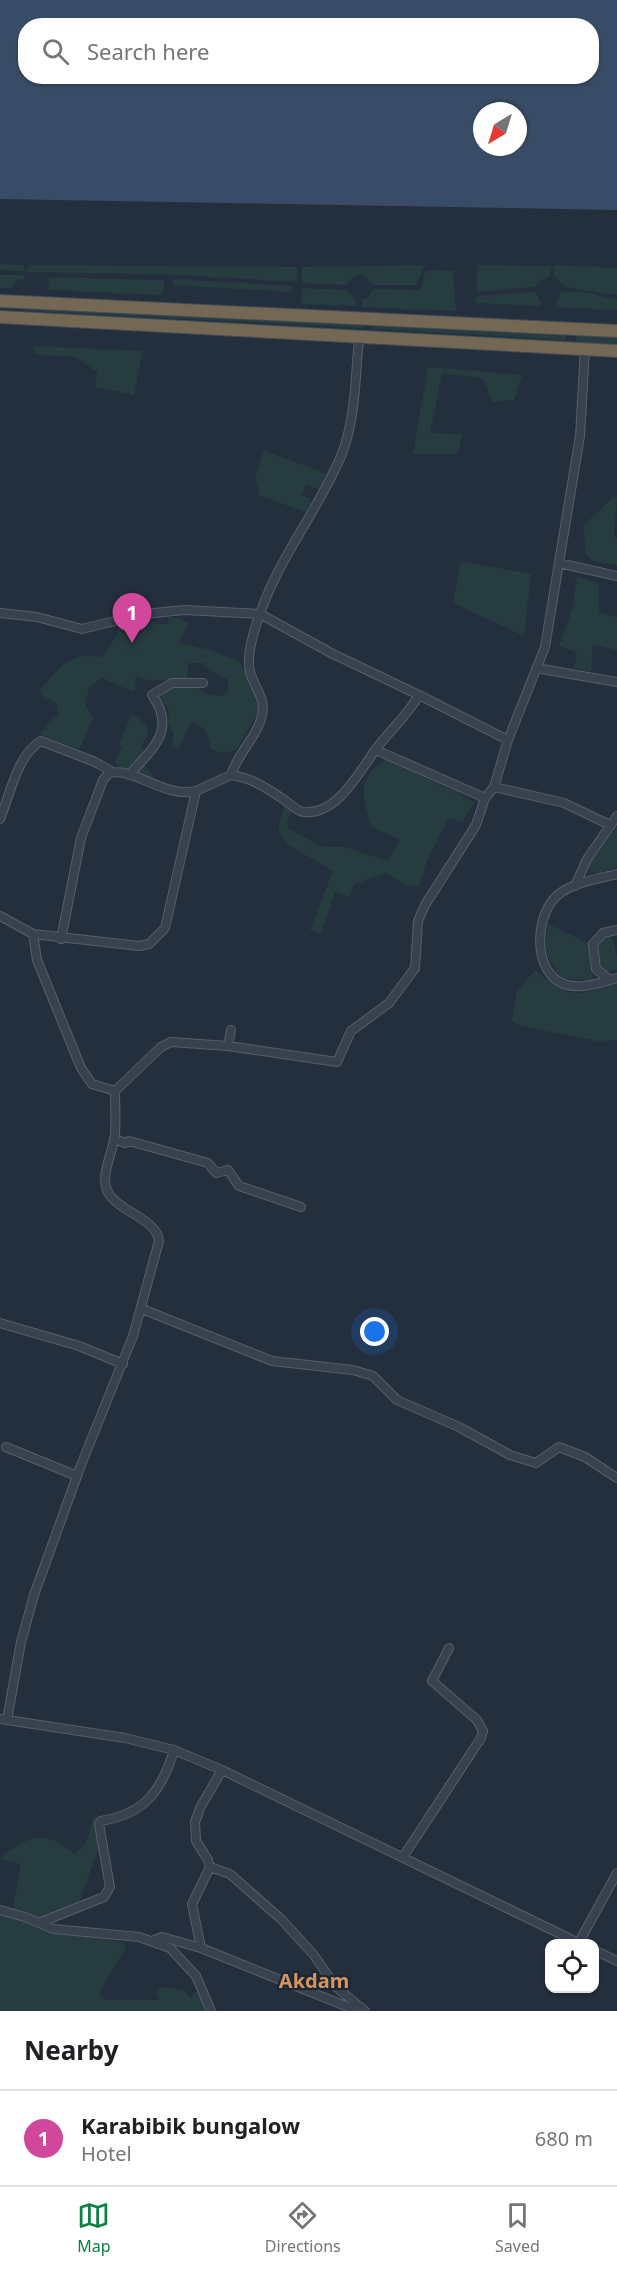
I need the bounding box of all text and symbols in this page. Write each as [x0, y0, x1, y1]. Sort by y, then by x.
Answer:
search box [18, 18, 599, 84]
icon: search [39, 35, 72, 68]
text: Search here [87, 36, 209, 66]
north arrow [473, 102, 527, 156]
pin: 1 [112, 594, 152, 643]
your location [360, 1317, 389, 1346]
map controls [545, 1939, 599, 1993]
button: locate [545, 1939, 599, 1993]
district label: Akdam [279, 1967, 349, 1994]
text: Nearby [24, 2032, 119, 2068]
text: Karabibik bungalow [81, 2110, 300, 2140]
text: 1 [38, 2125, 49, 2152]
text: 680 m [535, 2125, 593, 2152]
text: Hotel [81, 2140, 132, 2167]
tab: Map [77, 2199, 110, 2257]
tab: Directions [265, 2199, 341, 2257]
tab: Saved [495, 2199, 540, 2257]

